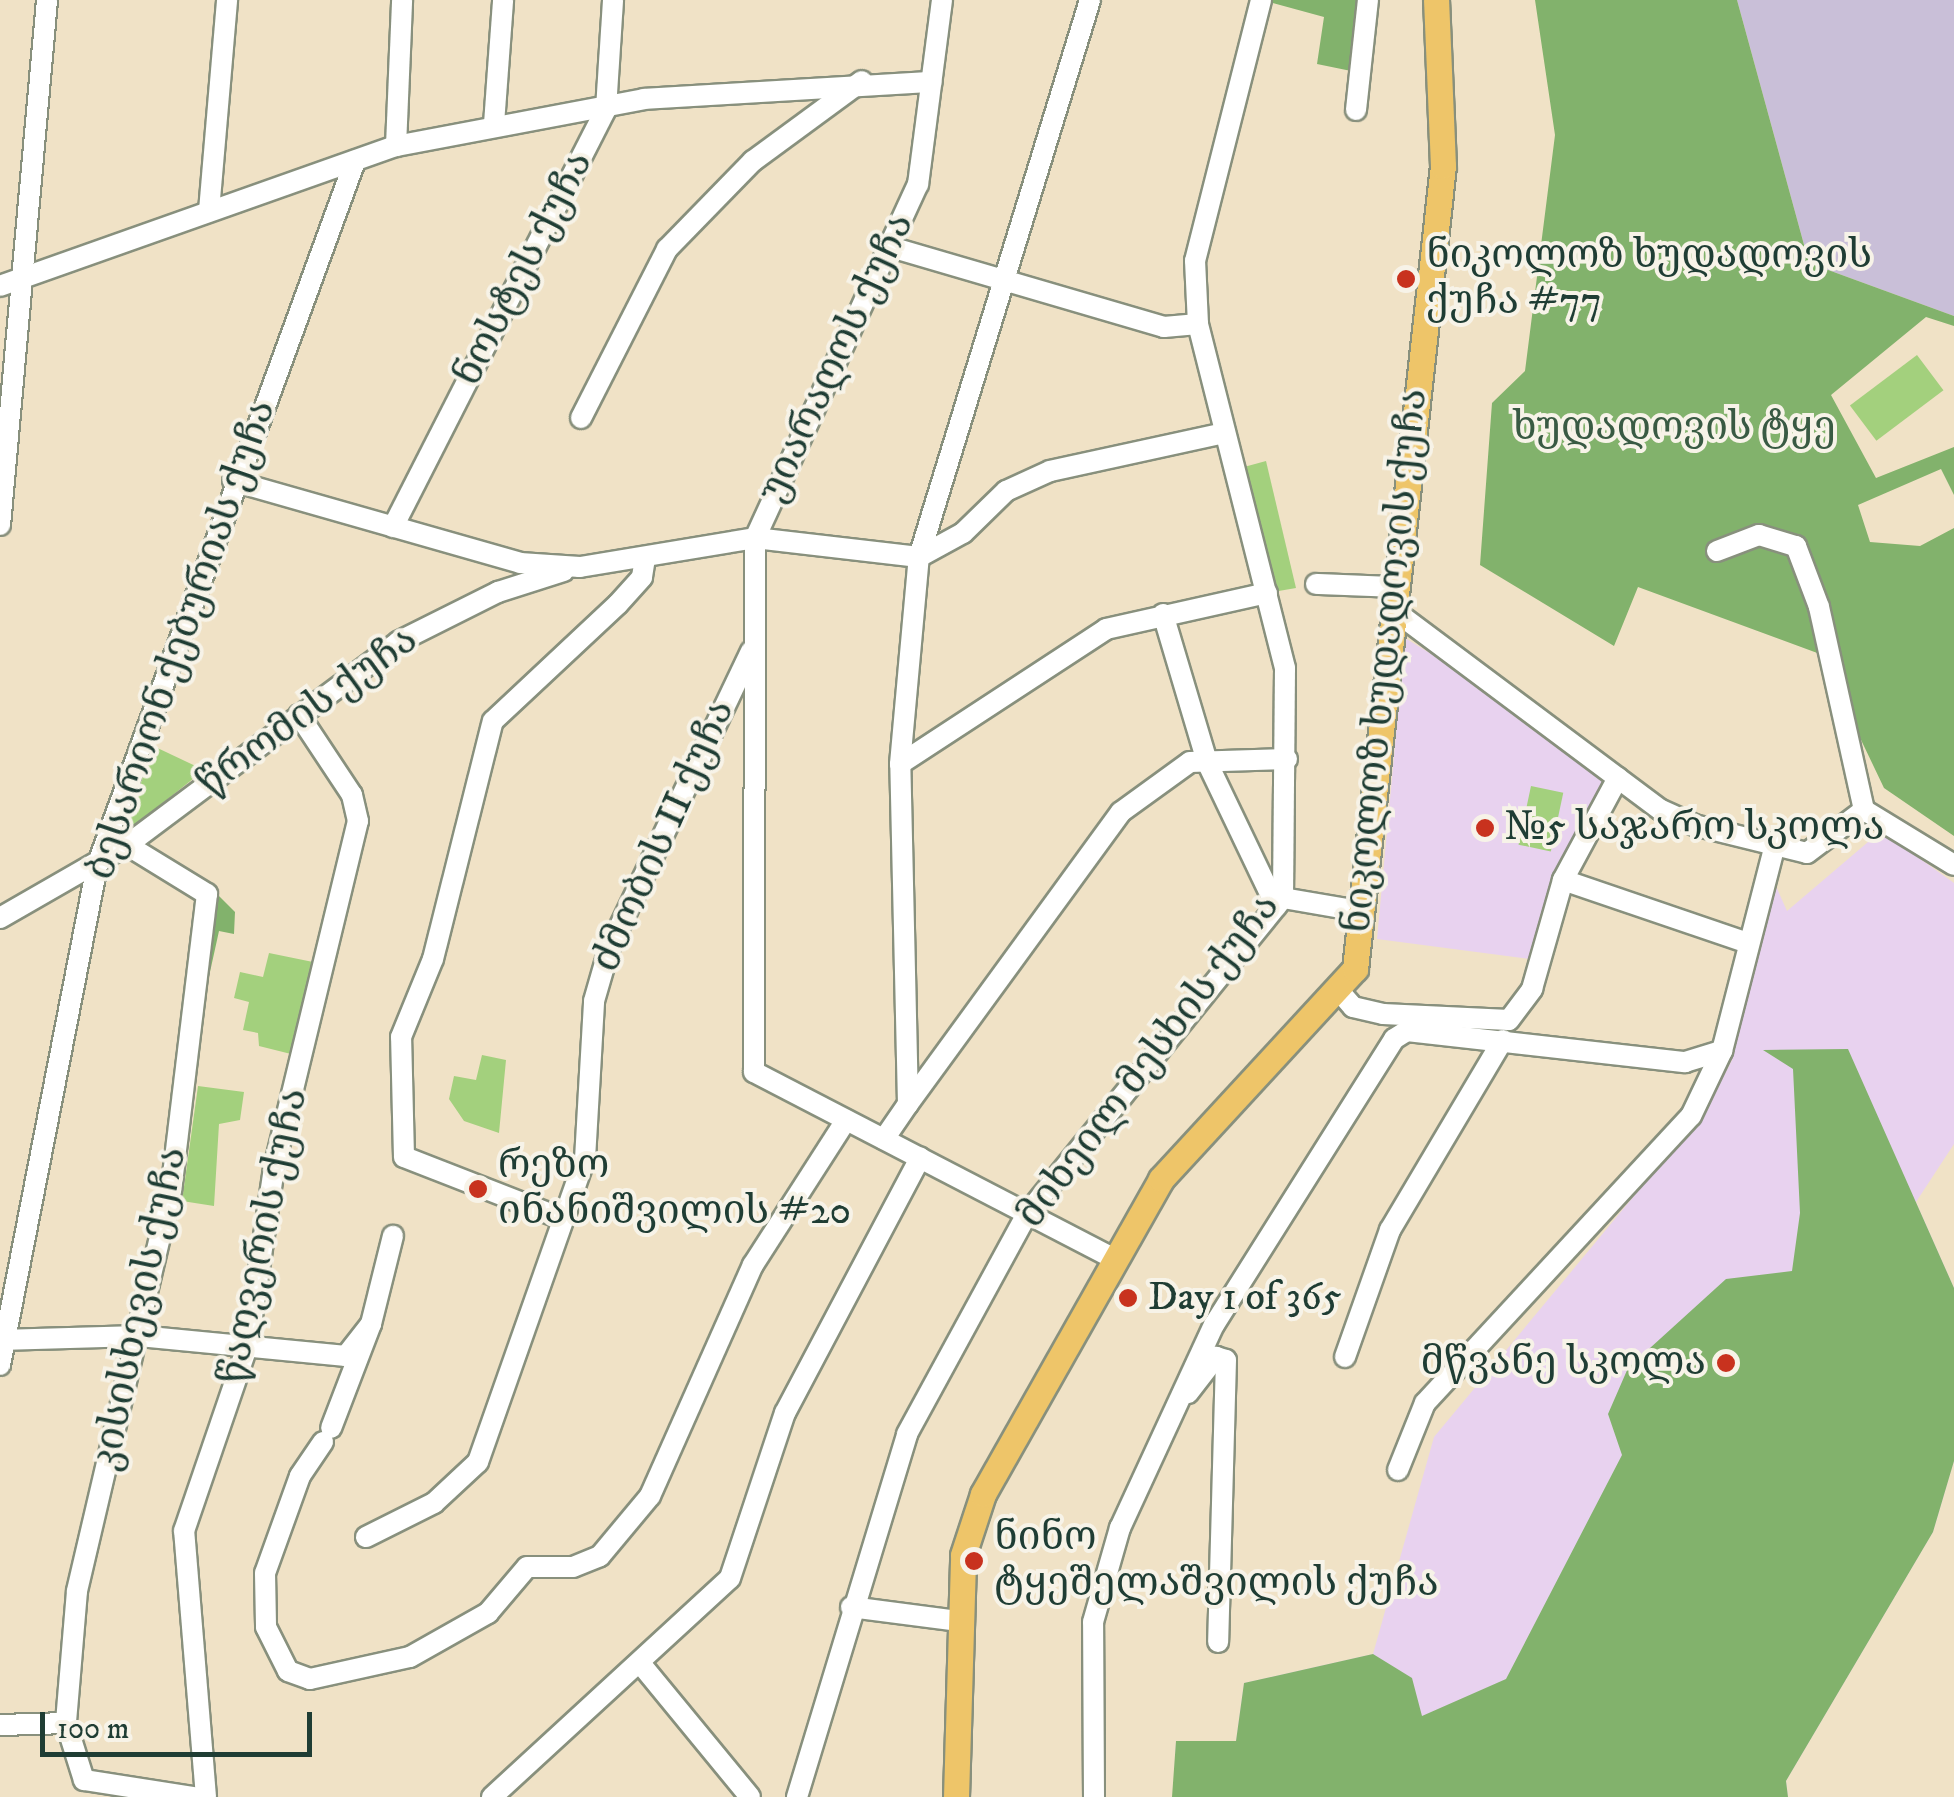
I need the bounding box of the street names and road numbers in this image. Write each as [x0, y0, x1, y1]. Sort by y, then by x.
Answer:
street label: ნოსტეს ქუჩა [444, 144, 604, 394]
street label: უიარაღოს ქუჩა [749, 206, 925, 510]
street label: ნიკოლოზ ხუდადოვის ქუჩა [1334, 386, 1438, 936]
street label: ბესარიონ ქებურიას ქუჩა [77, 394, 287, 886]
street label: წრომის ქუჩა [189, 616, 427, 808]
street label: ძმობის II ქუჩა [583, 693, 745, 979]
street label: მიხეილ მესხის ქუჩა [1008, 884, 1290, 1238]
street label: წაღვერის ქუჩა [209, 1084, 319, 1388]
street label: კისისხევის ქუჩა [82, 1143, 198, 1475]

